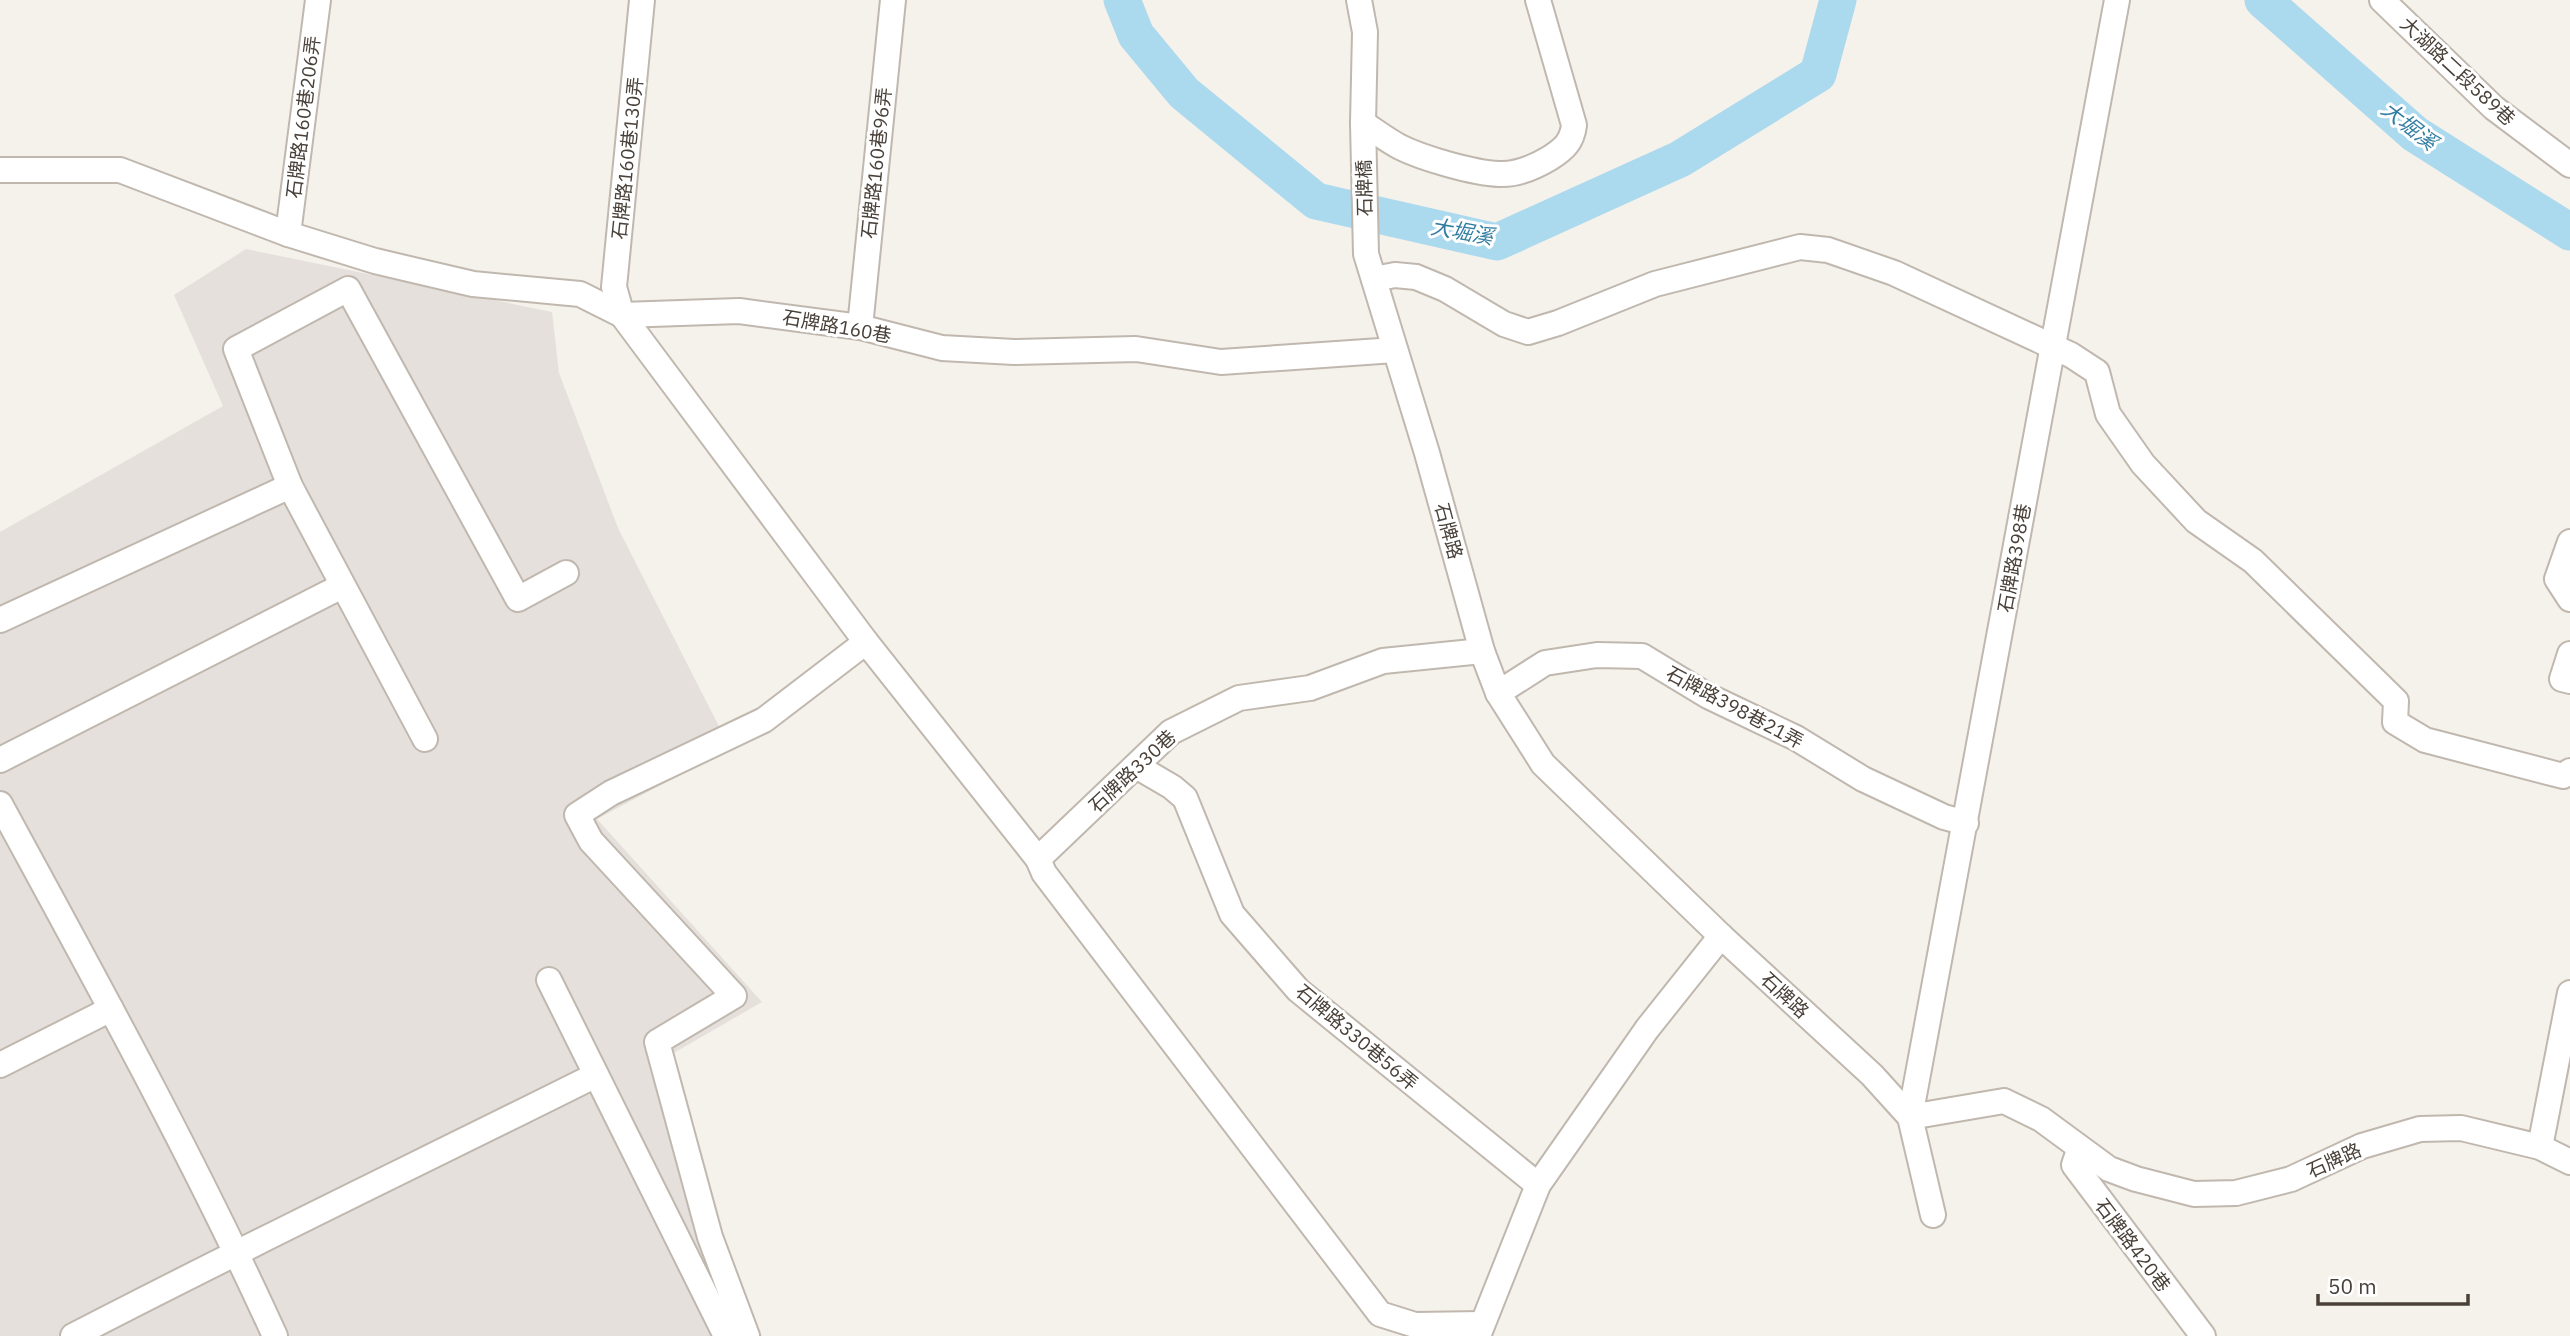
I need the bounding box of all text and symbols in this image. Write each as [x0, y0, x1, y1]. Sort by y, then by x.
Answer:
street label: 大湖路二段589巷 [2396, 12, 2520, 130]
street label: 石牌路160巷206弄 [281, 34, 325, 200]
street label: 石牌路160巷130弄 [607, 75, 647, 241]
street label: 石牌路160巷96弄 [856, 86, 896, 240]
water label: 大堀溪 [2376, 95, 2445, 157]
street label: 石牌橋 [1352, 159, 1376, 217]
water label: 大堀溪 [1429, 212, 1499, 251]
street label: 石牌路160巷 [781, 305, 893, 347]
street label: 石牌路 [1430, 500, 1468, 562]
street label: 石牌路398巷 [1993, 502, 2035, 614]
street label: 石牌路398巷21弄 [1662, 661, 1808, 753]
street label: 石牌路330巷 [1084, 725, 1180, 817]
street label: 石牌路 [1756, 967, 1814, 1023]
street label: 石牌路330巷56弄 [1291, 979, 1423, 1095]
street label: 石牌路 [2303, 1137, 2365, 1183]
street label: 石牌路420巷 [2090, 1194, 2176, 1296]
scale bar [2318, 1262, 2468, 1306]
text: 50 m [2328, 1272, 2377, 1300]

